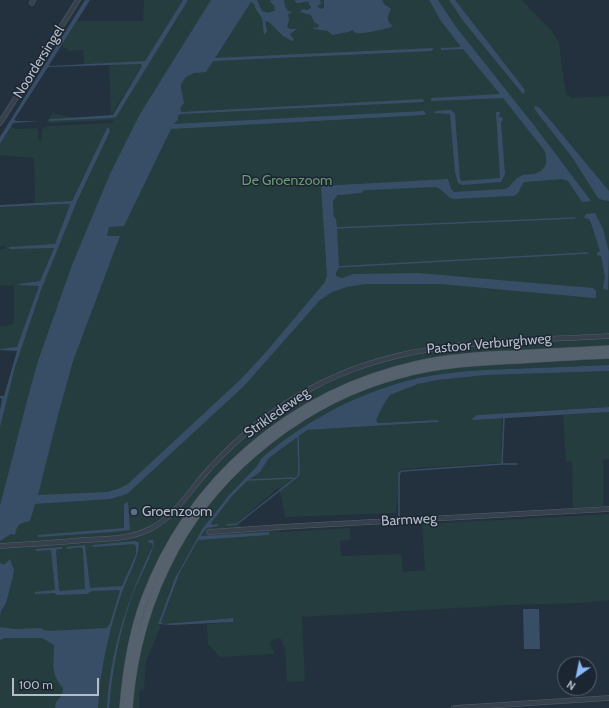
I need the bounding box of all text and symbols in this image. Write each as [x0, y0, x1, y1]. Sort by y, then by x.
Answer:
street label: Noordersingel [10, 22, 68, 102]
park label: De Groenzoom [242, 173, 332, 189]
street label: Pastoor Verburghweg [426, 330, 552, 358]
street label: Strikledeweg [241, 384, 313, 442]
place label: Groenzoom [142, 504, 212, 520]
marker: Groenzoom [129, 507, 139, 517]
street label: Barmweg [381, 510, 437, 530]
north arrow [557, 656, 597, 696]
scale bar [14, 670, 101, 696]
text: 100 m [19, 677, 53, 692]
text: N [564, 677, 578, 693]

